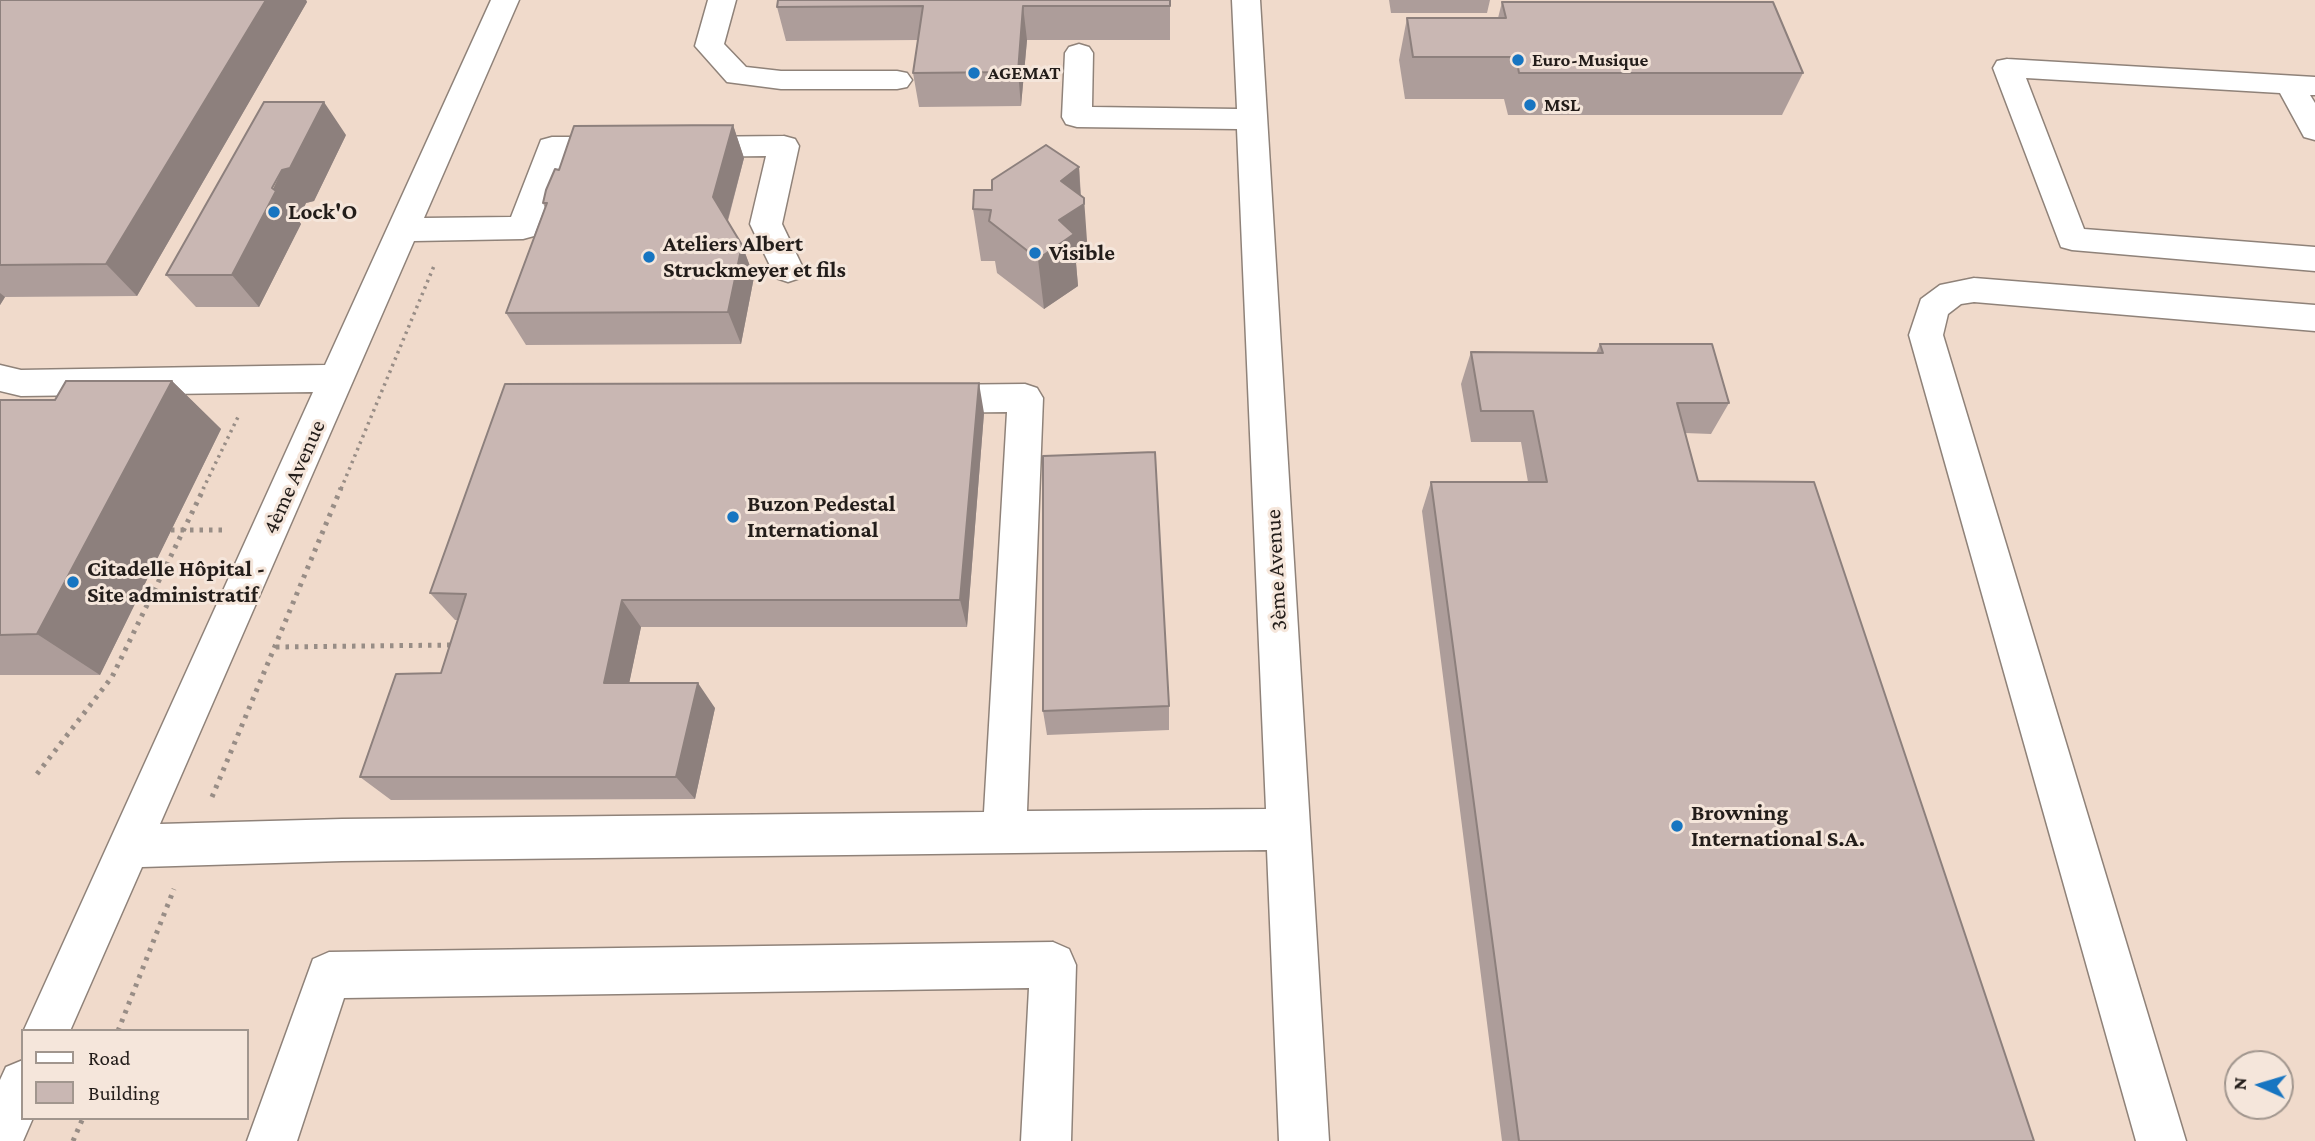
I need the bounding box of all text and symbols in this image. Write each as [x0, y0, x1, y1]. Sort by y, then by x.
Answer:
place label: Euro-Musique [1532, 49, 1648, 71]
marker: Euro-Musique [1510, 52, 1526, 68]
place label: AGEMAT [988, 62, 1061, 84]
marker: AGEMAT [966, 65, 982, 81]
place label: MSL [1544, 94, 1580, 116]
marker: MSL [1522, 97, 1538, 113]
place label: Lock'O [288, 198, 357, 226]
marker: Lock'O [266, 204, 282, 220]
place label: Ateliers Albert Struckmeyer et fils [663, 230, 846, 284]
place label: Visible [1049, 239, 1115, 267]
marker: Visible [1027, 245, 1043, 261]
marker: Ateliers Albert Struckmeyer et fils [641, 249, 657, 265]
street label: 4ème Avenue [256, 415, 332, 539]
place label: Buzon Pedestal International [747, 490, 895, 544]
marker: Buzon Pedestal International [725, 509, 741, 525]
street label: 3ème Avenue [1259, 509, 1293, 631]
place label: Citadelle Hôpital - Site administratif [87, 555, 265, 609]
marker: Citadelle Hôpital - Site administratif [65, 574, 81, 590]
place label: Browning International S.A. [1691, 799, 1865, 853]
marker: Browning International S.A. [1669, 818, 1685, 834]
legend [21, 1029, 248, 1120]
text: Road [88, 1046, 131, 1070]
north arrow [2224, 1050, 2294, 1120]
text: N [2229, 1076, 2250, 1091]
text: Building [88, 1081, 160, 1105]

